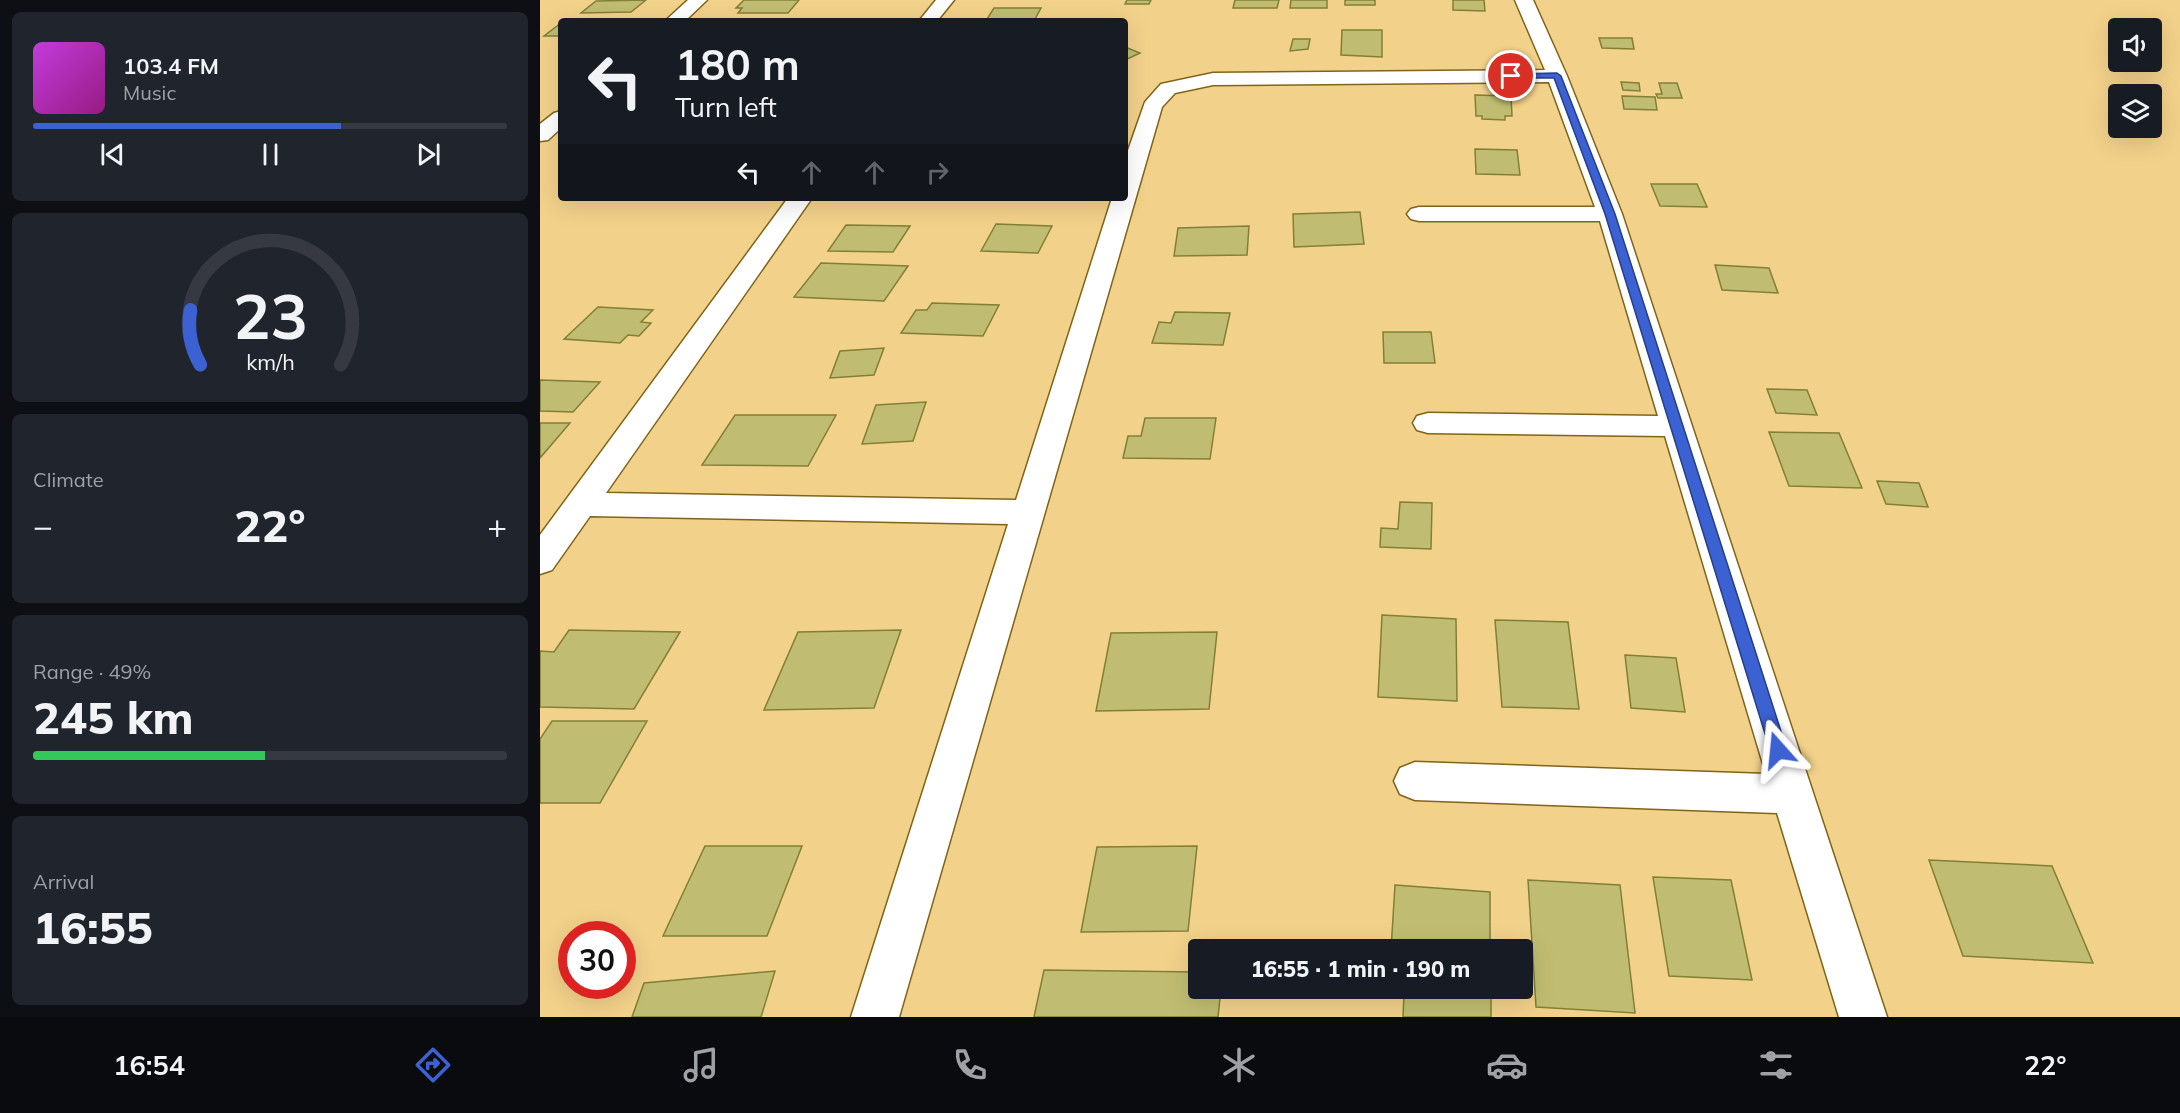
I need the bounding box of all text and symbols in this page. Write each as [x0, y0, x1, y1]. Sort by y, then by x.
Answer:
map controls [2108, 18, 2162, 138]
button: sound [2108, 18, 2162, 72]
text: 180 m [675, 38, 800, 91]
icon: left [576, 42, 654, 120]
pin [1485, 50, 1536, 101]
text: 103.4 FM [123, 52, 219, 80]
icon: arrive [1494, 59, 1527, 92]
text: Music [123, 80, 176, 105]
button: layers [2108, 84, 2162, 138]
text: Turn left [675, 90, 777, 124]
icon: previous [96, 138, 129, 171]
icon: pause [254, 138, 287, 171]
icon: next [412, 138, 445, 171]
icon: left [732, 156, 765, 189]
icon: ahead [795, 156, 828, 189]
icon: ahead [858, 156, 891, 189]
icon: right [921, 156, 954, 189]
text: 23 [233, 276, 307, 355]
text: km/h [246, 348, 294, 375]
text: Climate [33, 467, 104, 492]
text: 22° [234, 497, 306, 553]
text: − [33, 505, 53, 546]
text: + [487, 505, 507, 546]
text: Range · 49% [33, 659, 151, 684]
text: 245 km [33, 689, 194, 745]
position arrow [1746, 718, 1810, 782]
text: Arrival [33, 869, 94, 894]
text: 16:55 [33, 899, 153, 955]
speed limit sign: 30 [558, 921, 636, 999]
text: 16:55 · 1 min · 190 m [1251, 955, 1470, 983]
icon: directions [412, 1044, 454, 1086]
icon: music [680, 1044, 722, 1086]
icon: phone [949, 1044, 991, 1086]
icon: climate [1218, 1044, 1260, 1086]
icon: car [1486, 1044, 1528, 1086]
icon: filters [1755, 1044, 1797, 1086]
text: 16:54 [113, 1048, 185, 1082]
text: 22° [2024, 1048, 2067, 1082]

